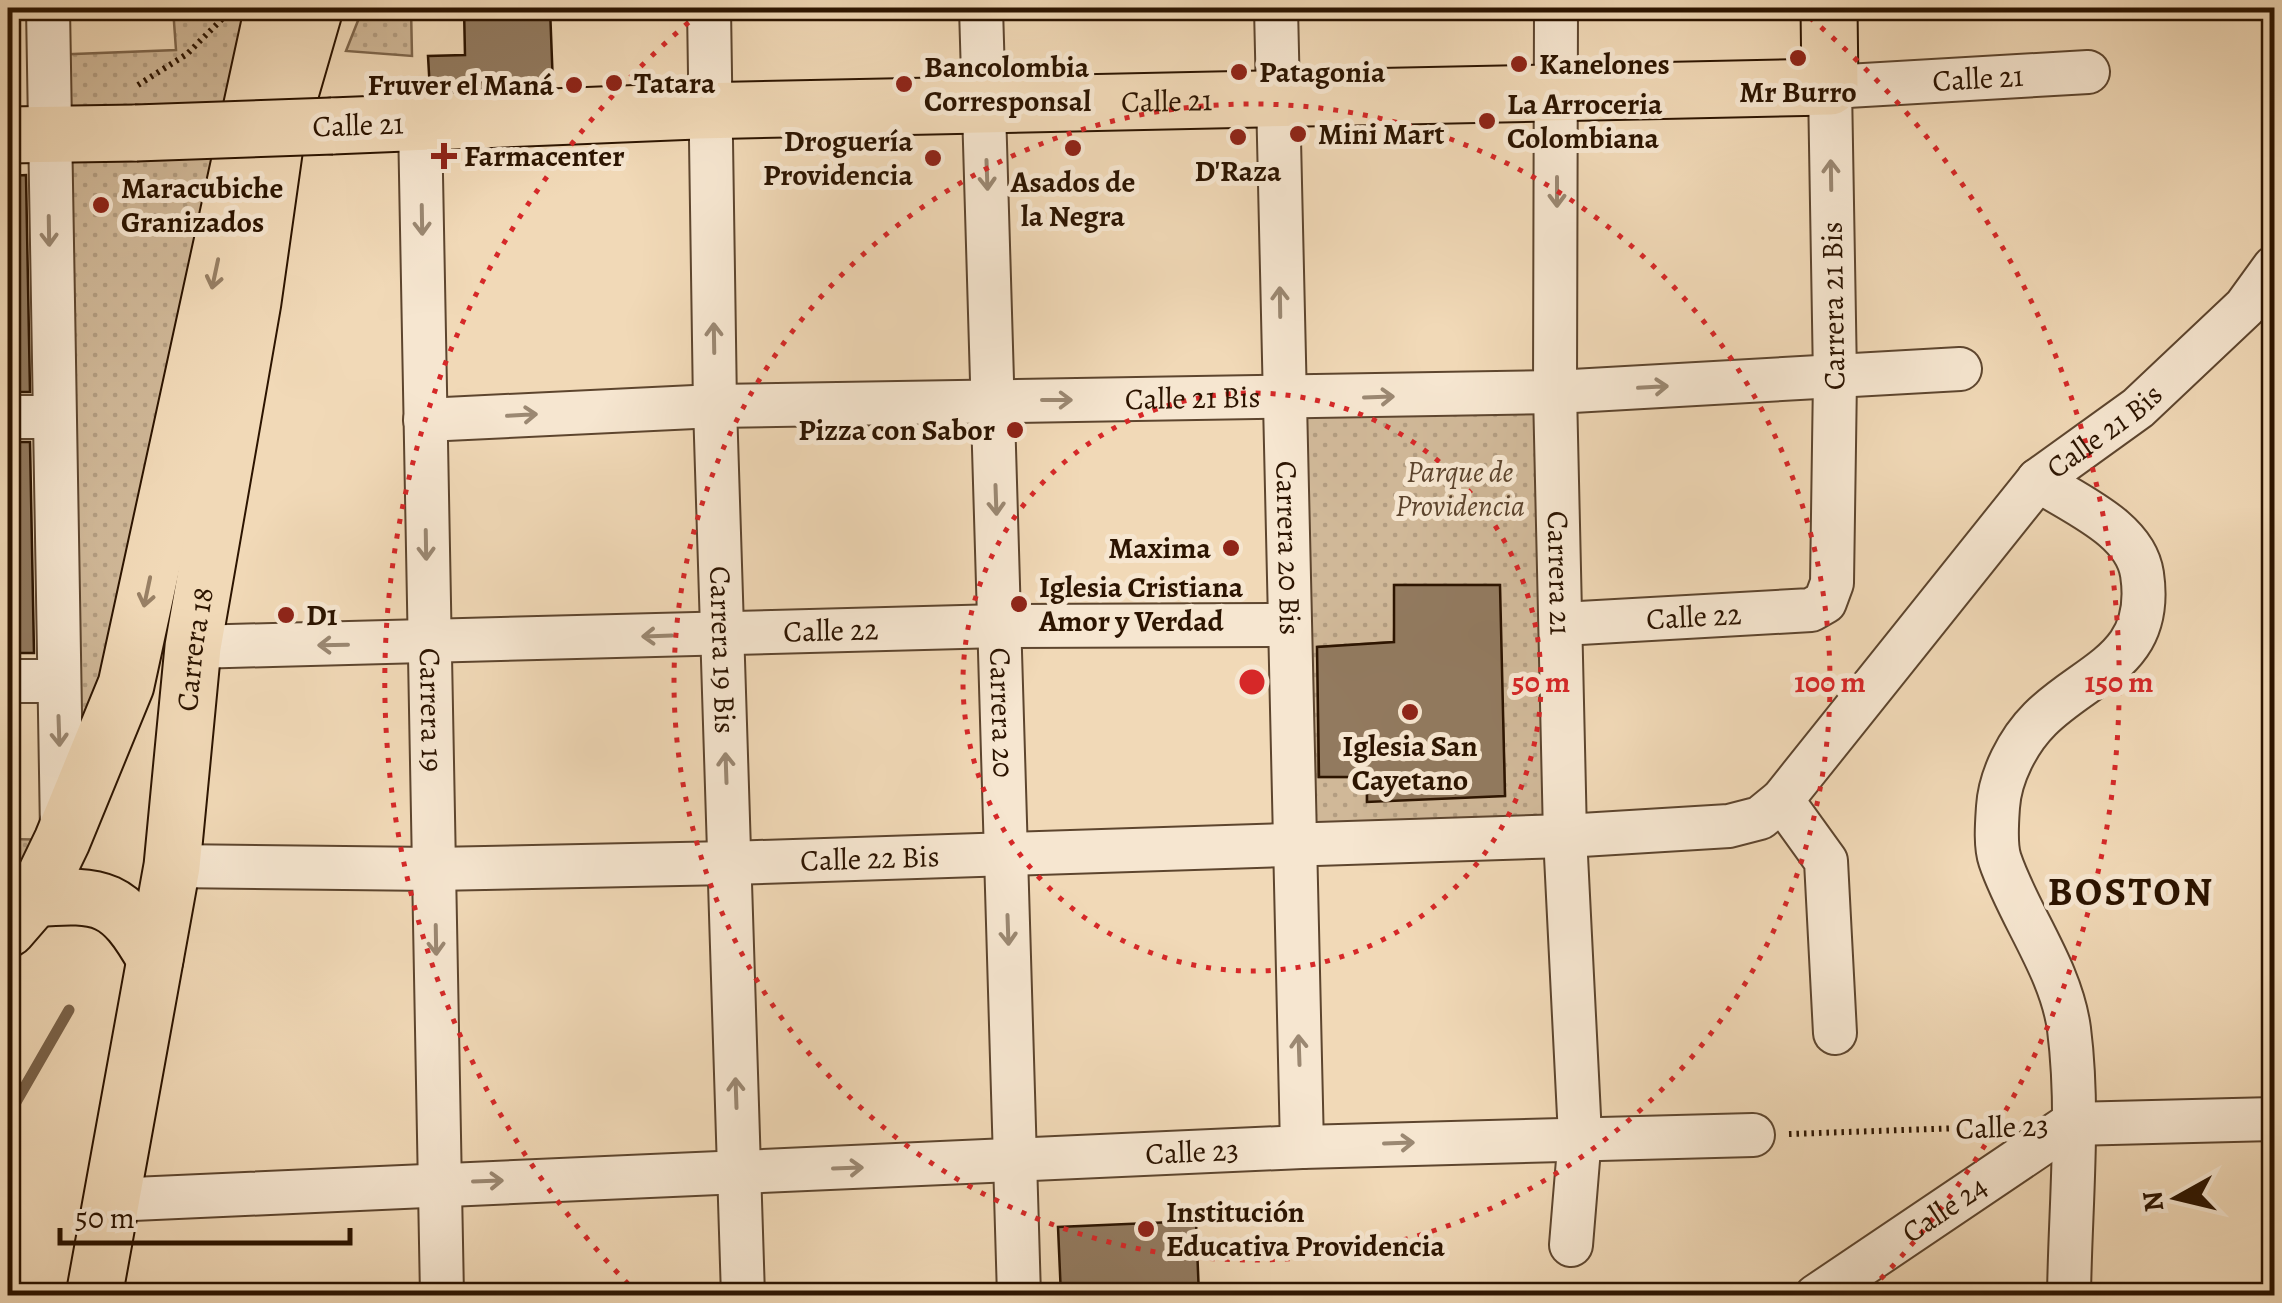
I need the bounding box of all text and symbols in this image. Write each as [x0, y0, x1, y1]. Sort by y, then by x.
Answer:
place label: Kanelones [1539, 44, 1670, 84]
place label: Bancolombia Corresponsal [924, 47, 1091, 121]
marker: Mr Burro [1787, 47, 1809, 69]
place label: Patagonia [1259, 52, 1386, 92]
marker: Kanelones [1508, 53, 1530, 75]
street label: Calle 21 [1931, 56, 2025, 101]
marker: Patagonia [1228, 61, 1250, 83]
place label: Tatara [634, 63, 716, 103]
place label: Fruver el Maná [367, 65, 555, 105]
marker: Tatara [603, 72, 625, 94]
place label: Mr Burro [1739, 72, 1857, 112]
marker: Bancolombia Corresponsal [893, 73, 915, 95]
marker: Fruver el Maná [563, 74, 585, 96]
street label: Calle 21 [1121, 80, 1213, 122]
place label: La Arroceria Colombiana [1507, 84, 1663, 158]
street label: Calle 21 [312, 103, 404, 147]
marker: La Arroceria Colombiana [1476, 110, 1498, 132]
place label: Mini Mart [1318, 114, 1444, 154]
place label: Droguería Providencia [763, 121, 913, 195]
marker: Mini Mart [1287, 123, 1309, 145]
marker: D'Raza [1227, 126, 1249, 148]
place label: Farmacenter [464, 136, 624, 176]
marker: Asados de la Negra [1062, 137, 1084, 159]
marker: Farmacenter [433, 145, 455, 167]
marker: Droguería Providencia [922, 147, 944, 169]
place label: D'Raza [1194, 151, 1282, 191]
one-way arrow [977, 158, 996, 190]
one-way arrow [1822, 160, 1841, 192]
place label: Asados de la Negra [1010, 162, 1135, 236]
place label: Maracubiche Granizados [121, 168, 283, 242]
one-way arrow [1548, 176, 1566, 208]
marker: Maracubiche Granizados [90, 194, 112, 216]
one-way arrow [412, 203, 431, 235]
one-way arrow [40, 215, 59, 247]
street label: Carrera 21 Bis [1812, 221, 1854, 391]
one-way arrow [205, 257, 223, 289]
one-way arrow [1270, 287, 1290, 320]
one-way arrow [704, 323, 724, 356]
street label: Calle 21 Bis [2038, 375, 2171, 488]
street label: Calle 21 Bis [1125, 377, 1261, 419]
one-way arrow [1636, 377, 1668, 396]
one-way arrow [1362, 388, 1394, 407]
one-way arrow [1040, 390, 1073, 410]
one-way arrow [506, 405, 538, 424]
place label: Pizza con Sabor [798, 410, 995, 450]
marker: Pizza con Sabor [1004, 419, 1026, 441]
park label: Parque de Providencia [1395, 452, 1525, 526]
street label: Carrera 20 Bis [1266, 460, 1310, 636]
one-way arrow [987, 483, 1006, 515]
street label: Carrera 21 [1538, 510, 1580, 636]
one-way arrow [417, 528, 436, 560]
place label: Maxima [1108, 528, 1211, 568]
marker: Maxima [1220, 537, 1242, 559]
street label: Carrera 19 Bis [700, 565, 745, 734]
place label: Iglesia Cristiana Amor y Verdad [1038, 567, 1244, 641]
one-way arrow [136, 575, 155, 607]
street label: Carrera 18 [167, 584, 223, 713]
marker: Iglesia Cristiana Amor y Verdad [1008, 593, 1030, 615]
street label: Calle 22 [1645, 594, 1743, 639]
place label: D1 [306, 595, 338, 635]
marker: D1 [275, 604, 297, 626]
street label: Calle 22 [783, 609, 879, 652]
one-way arrow [642, 626, 674, 645]
one-way arrow [317, 635, 349, 654]
street label: Carrera 20 [980, 647, 1024, 778]
street label: Carrera 19 [410, 648, 452, 772]
text: 50 m [1512, 662, 1570, 702]
text: 100 m [1794, 662, 1866, 702]
text: 150 m [2085, 662, 2154, 702]
centre of rings [1234, 664, 1270, 700]
marker: Iglesia San Cayetano [1399, 701, 1421, 723]
one-way arrow [49, 715, 68, 747]
place label: Iglesia San Cayetano [1342, 726, 1478, 800]
one-way arrow [716, 753, 736, 786]
street label: Calle 22 Bis [800, 836, 940, 881]
district label: BOSTON [2047, 864, 2215, 919]
one-way arrow [999, 913, 1018, 945]
one-way arrow [426, 923, 445, 955]
one-way arrow [1289, 1034, 1308, 1066]
one-way arrow [727, 1078, 746, 1110]
street label: Calle 23 [1955, 1105, 2049, 1149]
street label: Calle 23 [1144, 1130, 1240, 1174]
one-way arrow [1383, 1134, 1415, 1153]
north arrow [2127, 1148, 2227, 1248]
one-way arrow [831, 1159, 863, 1178]
street label: Calle 24 [1894, 1166, 1995, 1252]
one-way arrow [471, 1171, 503, 1190]
scale bar [60, 1183, 350, 1245]
text: N [2133, 1189, 2173, 1214]
place label: Institución Educativa Providencia [1166, 1192, 1446, 1266]
text: 50 m [75, 1198, 135, 1238]
marker: Institución Educativa Providencia [1135, 1218, 1157, 1240]

